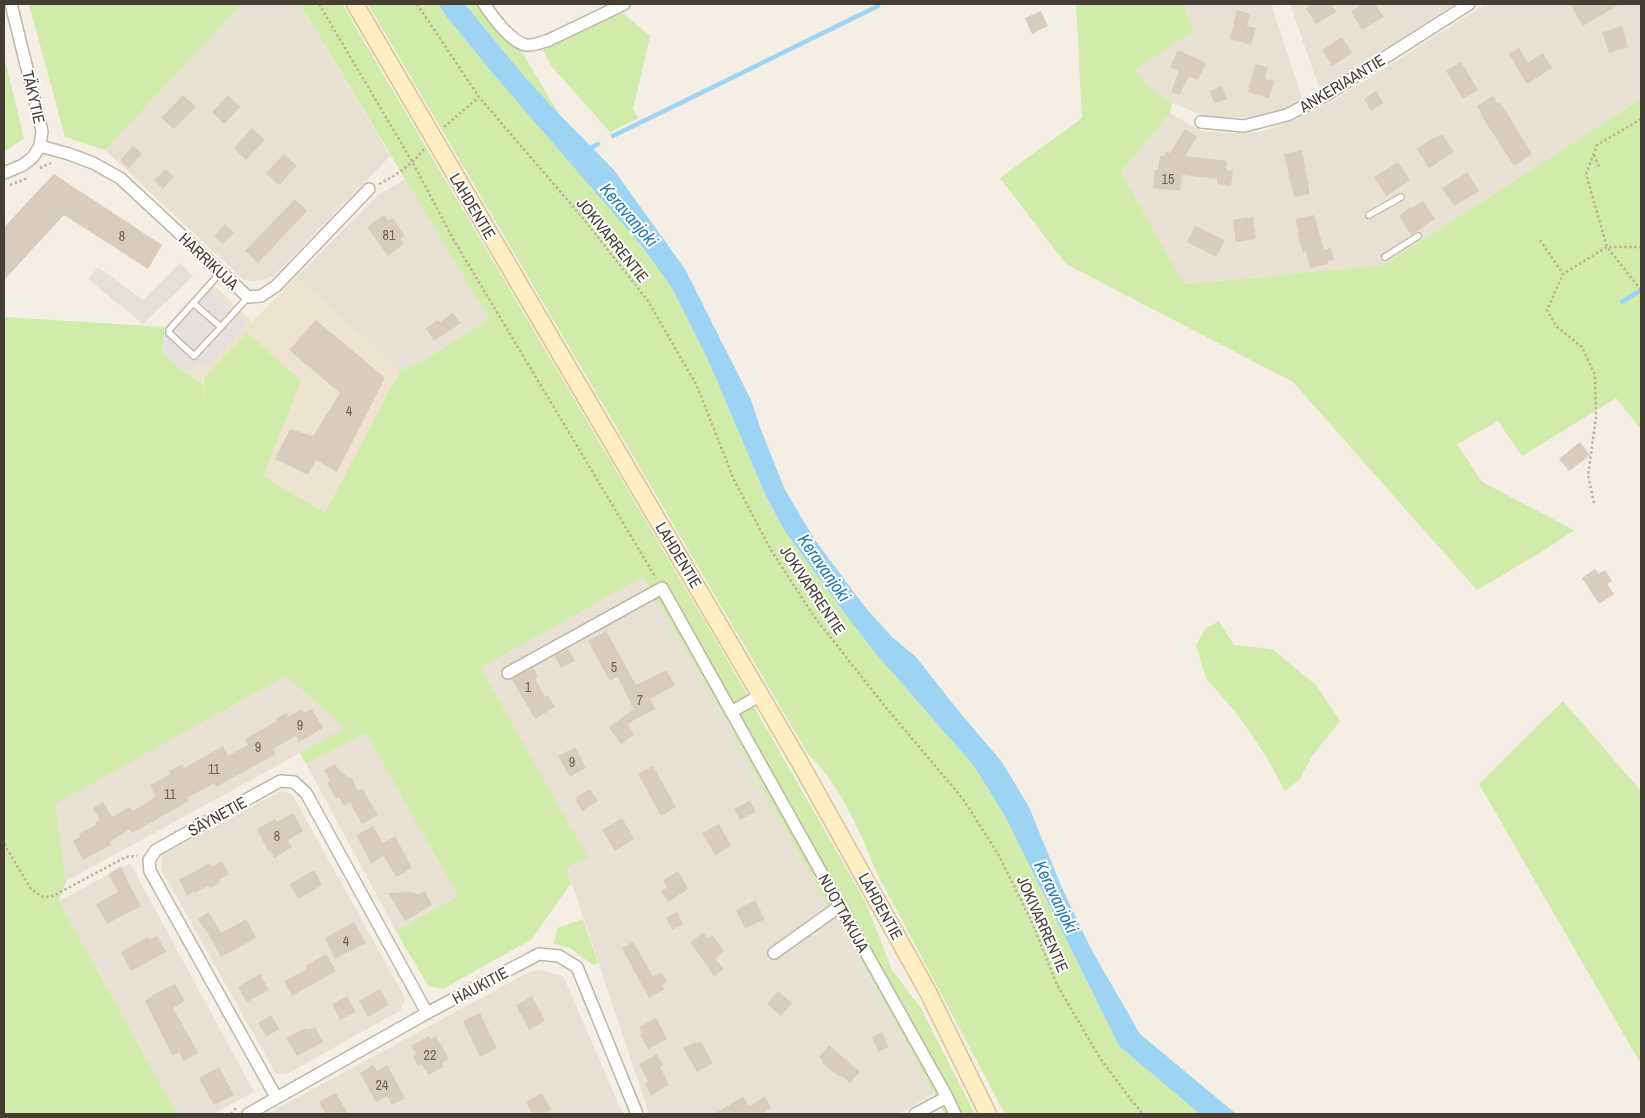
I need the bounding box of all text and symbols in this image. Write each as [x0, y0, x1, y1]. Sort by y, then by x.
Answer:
street label: ANKERIAANTIE [1294, 49, 1389, 118]
street label: TÄKYTIE [17, 68, 51, 126]
street label: LAHDENTIE [445, 169, 501, 243]
house number: 15 [1162, 170, 1174, 188]
water label: Keravanjoki [594, 177, 664, 252]
street label: JOKIVARRENTIE [572, 193, 654, 287]
house number: 81 [383, 226, 396, 244]
house number: 8 [119, 227, 125, 245]
street label: HARRIKUJA [174, 228, 244, 295]
house number: 4 [346, 402, 353, 420]
street label: LAHDENTIE [651, 518, 707, 592]
water label: Keravanjoki [792, 529, 857, 607]
street label: JOKIVARRENTIE [775, 541, 851, 639]
house number: 5 [611, 658, 617, 676]
house number: 1 [525, 678, 532, 696]
house number: 7 [637, 691, 643, 709]
house number: 9 [297, 716, 303, 734]
house number: 9 [255, 738, 261, 756]
house number: 9 [569, 753, 575, 771]
house number: 11 [208, 760, 221, 778]
house number: 11 [164, 785, 177, 803]
street label: SÄYNETIE [184, 791, 250, 841]
house number: 8 [274, 827, 280, 845]
water label: Keravanjoki [1028, 856, 1085, 937]
street label: LAHDENTIE [854, 868, 908, 944]
street label: NUOTTAKUJA [813, 870, 875, 956]
street label: JOKIVARRENTIE [1012, 872, 1074, 976]
house number: 4 [343, 932, 350, 950]
street label: HAUKITIE [448, 961, 512, 1009]
house number: 22 [424, 1046, 436, 1064]
house number: 24 [376, 1076, 389, 1094]

